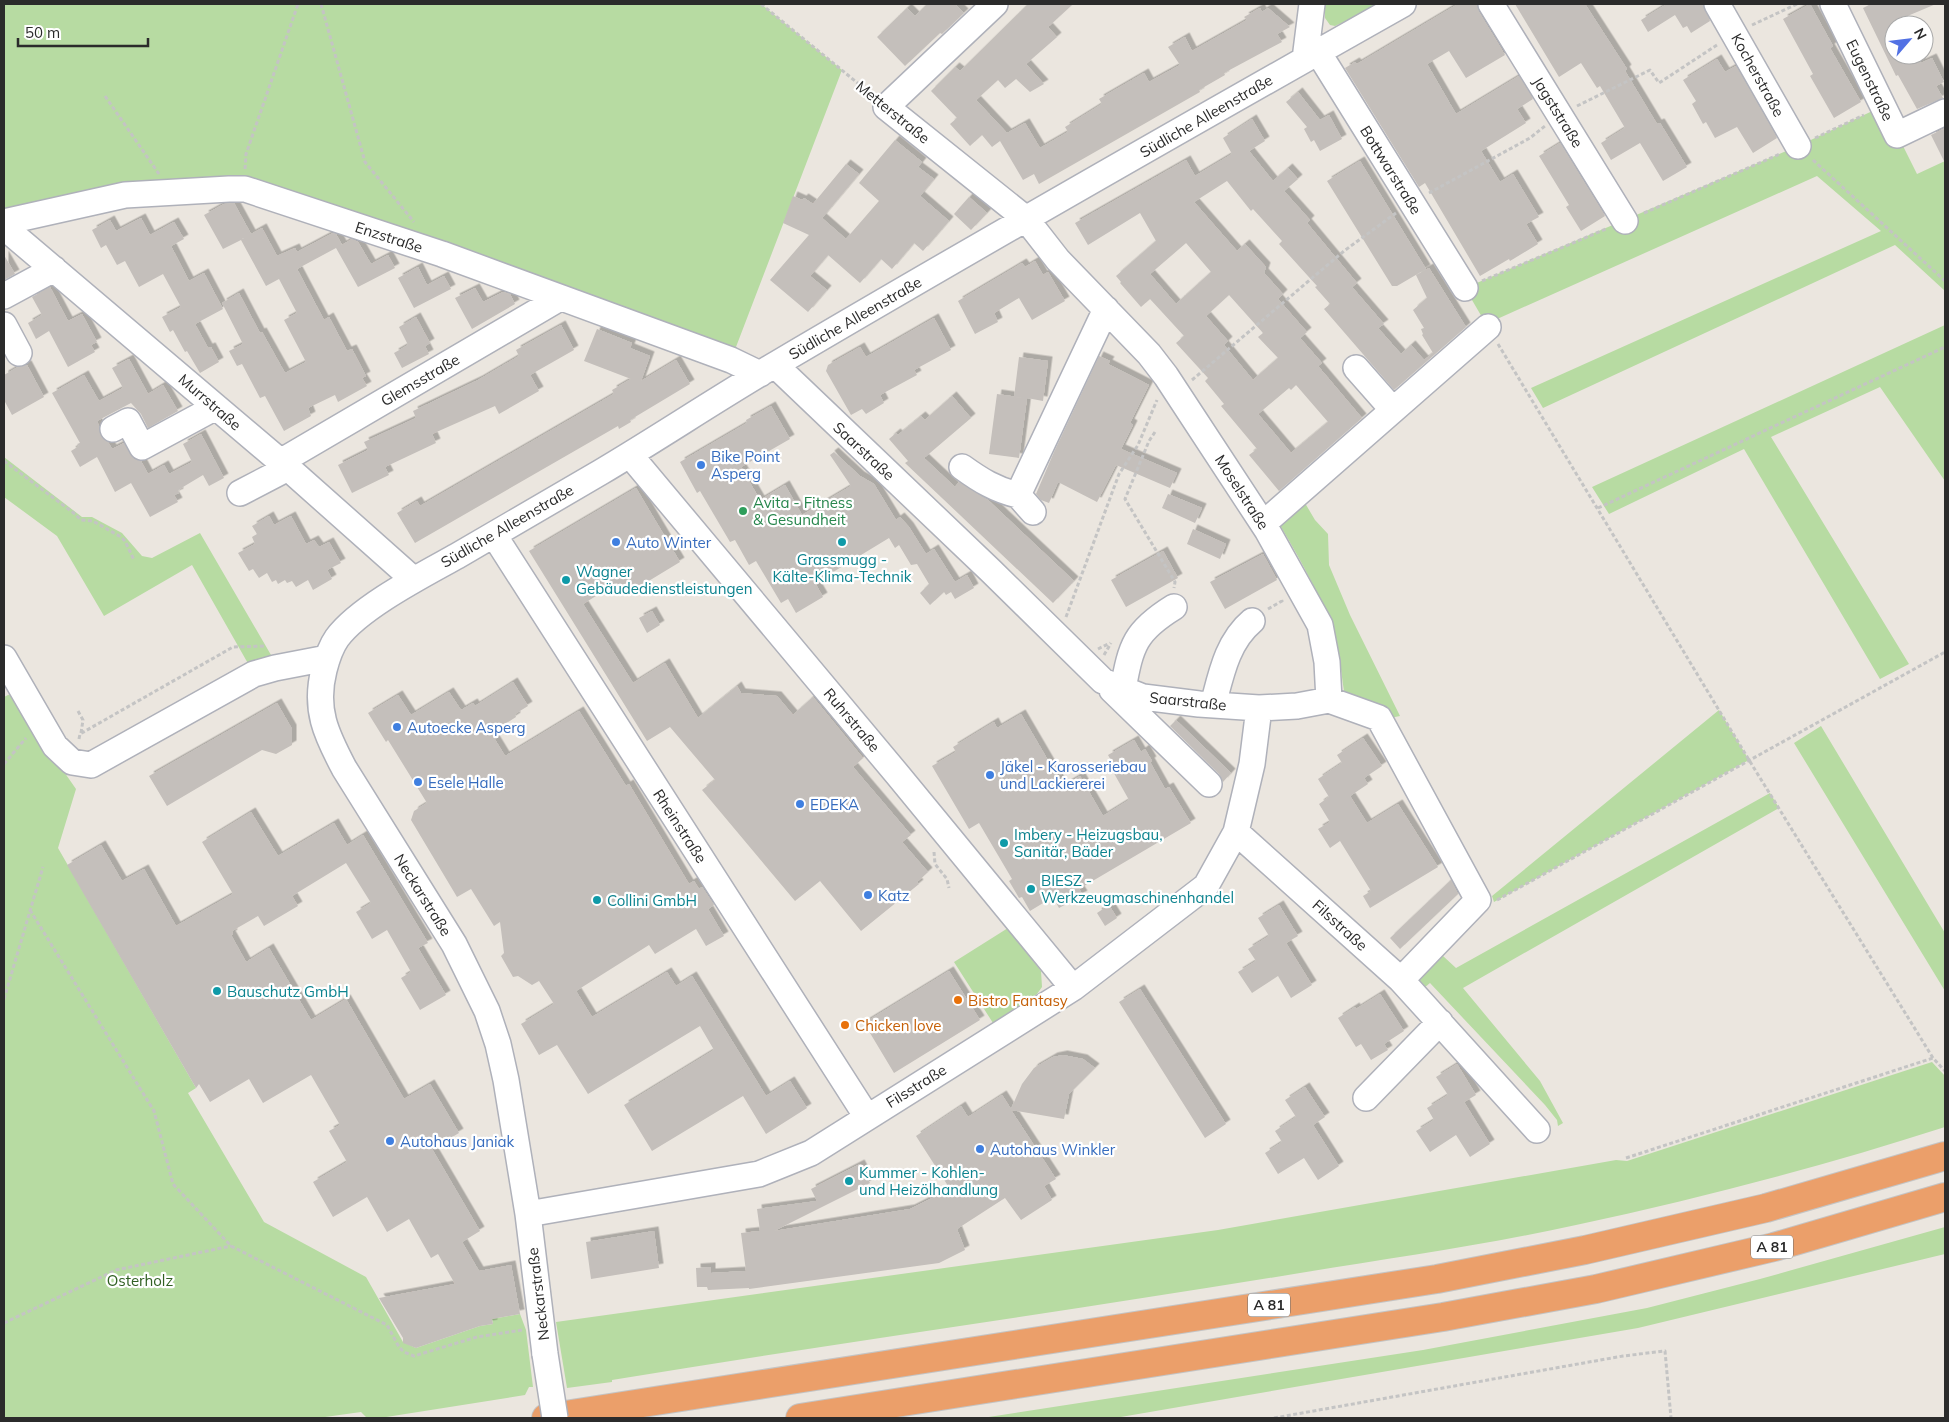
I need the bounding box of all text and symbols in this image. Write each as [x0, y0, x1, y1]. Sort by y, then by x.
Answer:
scale bar [18, 15, 148, 47]
north arrow [1884, 15, 1934, 65]
text: 50 m [25, 23, 60, 42]
text: N [1910, 25, 1931, 43]
street label: Kocherstraße [1727, 30, 1789, 120]
street label: Eugenstraße [1842, 36, 1898, 124]
street label: Südliche Alleenstraße [1136, 70, 1276, 162]
street label: Jagststraße [1529, 73, 1587, 151]
street label: Metterstraße [852, 76, 934, 148]
street label: Bottwarstraße [1356, 122, 1426, 218]
street label: Enzstraße [353, 217, 425, 257]
street label: Südliche Alleenstraße [785, 272, 925, 364]
street label: Glemsstraße [377, 350, 463, 410]
street label: Murrstraße [175, 370, 245, 434]
street label: Saarstraße [829, 418, 899, 484]
place label: Bike Point Asperg [711, 447, 780, 483]
street label: Moselstraße [1211, 451, 1273, 533]
marker: Bike Point Asperg [695, 459, 707, 471]
street label: Südliche Alleenstraße [437, 480, 577, 572]
place label: Avita - Fitness & Gesundheit [753, 493, 853, 529]
marker: Avita - Fitness & Gesundheit [737, 505, 749, 517]
place label: Auto Winter [626, 533, 712, 552]
marker: Auto Winter [610, 536, 622, 548]
marker: Grassmugg - Kälte-Klima-Technik [836, 536, 848, 548]
place label: Grassmugg - Kälte-Klima-Technik [773, 550, 912, 586]
place label: Wagner Gebäudedienstleistungen [576, 562, 752, 598]
marker: Wagner Gebäudedienstleistungen [560, 574, 572, 586]
street label: Ruhrstraße [820, 684, 884, 756]
street label: Saarstraße [1149, 688, 1227, 714]
place label: Autoecke Asperg [407, 718, 526, 737]
marker: Autoecke Asperg [391, 721, 403, 733]
place label: Jäkel - Karosseriebau und Lackiererei [1000, 757, 1147, 793]
marker: Jäkel - Karosseriebau und Lackiererei [984, 769, 996, 781]
place label: Esele Halle [428, 773, 504, 792]
marker: Esele Halle [412, 776, 424, 788]
street label: Rheinstraße [649, 785, 711, 867]
place label: EDEKA [810, 795, 859, 814]
marker: EDEKA [794, 798, 806, 810]
place label: Imbery - Heizugsbau, Sanitär, Bäder [1014, 825, 1163, 861]
marker: Imbery - Heizugsbau, Sanitär, Bäder [998, 837, 1010, 849]
street label: Neckarstraße [390, 850, 456, 940]
place label: BIESZ - Werkzeugmaschinenhandel [1041, 871, 1234, 907]
marker: BIESZ - Werkzeugmaschinenhandel [1025, 883, 1037, 895]
place label: Katz [878, 886, 910, 905]
marker: Katz [862, 889, 874, 901]
place label: Collini GmbH [607, 891, 697, 910]
marker: Collini GmbH [591, 894, 603, 906]
street label: Filsstraße [1308, 895, 1372, 955]
place label: Bauschutz GmbH [227, 982, 349, 1001]
marker: Bauschutz GmbH [211, 985, 223, 997]
place label: Bistro Fantasy [968, 991, 1068, 1010]
marker: Bistro Fantasy [952, 994, 964, 1006]
place label: Chicken love [855, 1016, 942, 1035]
marker: Chicken love [839, 1019, 851, 1031]
street label: Filsstraße [882, 1060, 950, 1112]
place label: Autohaus Janiak [400, 1132, 515, 1151]
marker: Autohaus Janiak [384, 1135, 396, 1147]
place label: Autohaus Winkler [990, 1140, 1116, 1159]
marker: Autohaus Winkler [974, 1143, 986, 1155]
place label: Kummer - Kohlen- und Heizölhandlung [859, 1163, 998, 1199]
marker: Kummer - Kohlen- und Heizölhandlung [843, 1175, 855, 1187]
road number: A 81 [1751, 1236, 1793, 1258]
street label: Neckarstraße [523, 1246, 553, 1342]
park label: Osterholz [107, 1271, 173, 1290]
road number: A 81 [1248, 1294, 1290, 1316]

